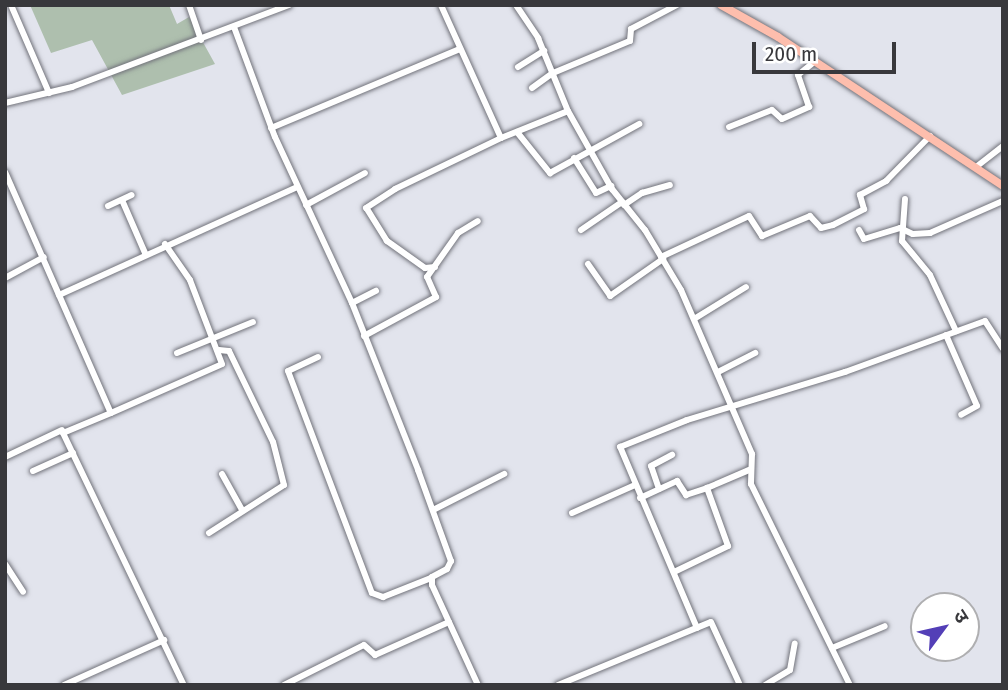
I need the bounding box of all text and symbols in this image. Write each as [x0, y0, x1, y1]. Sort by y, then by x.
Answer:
scale bar [756, 28, 900, 72]
text: 200 m [765, 41, 817, 67]
north arrow [910, 592, 980, 662]
text: उ [949, 605, 974, 627]

